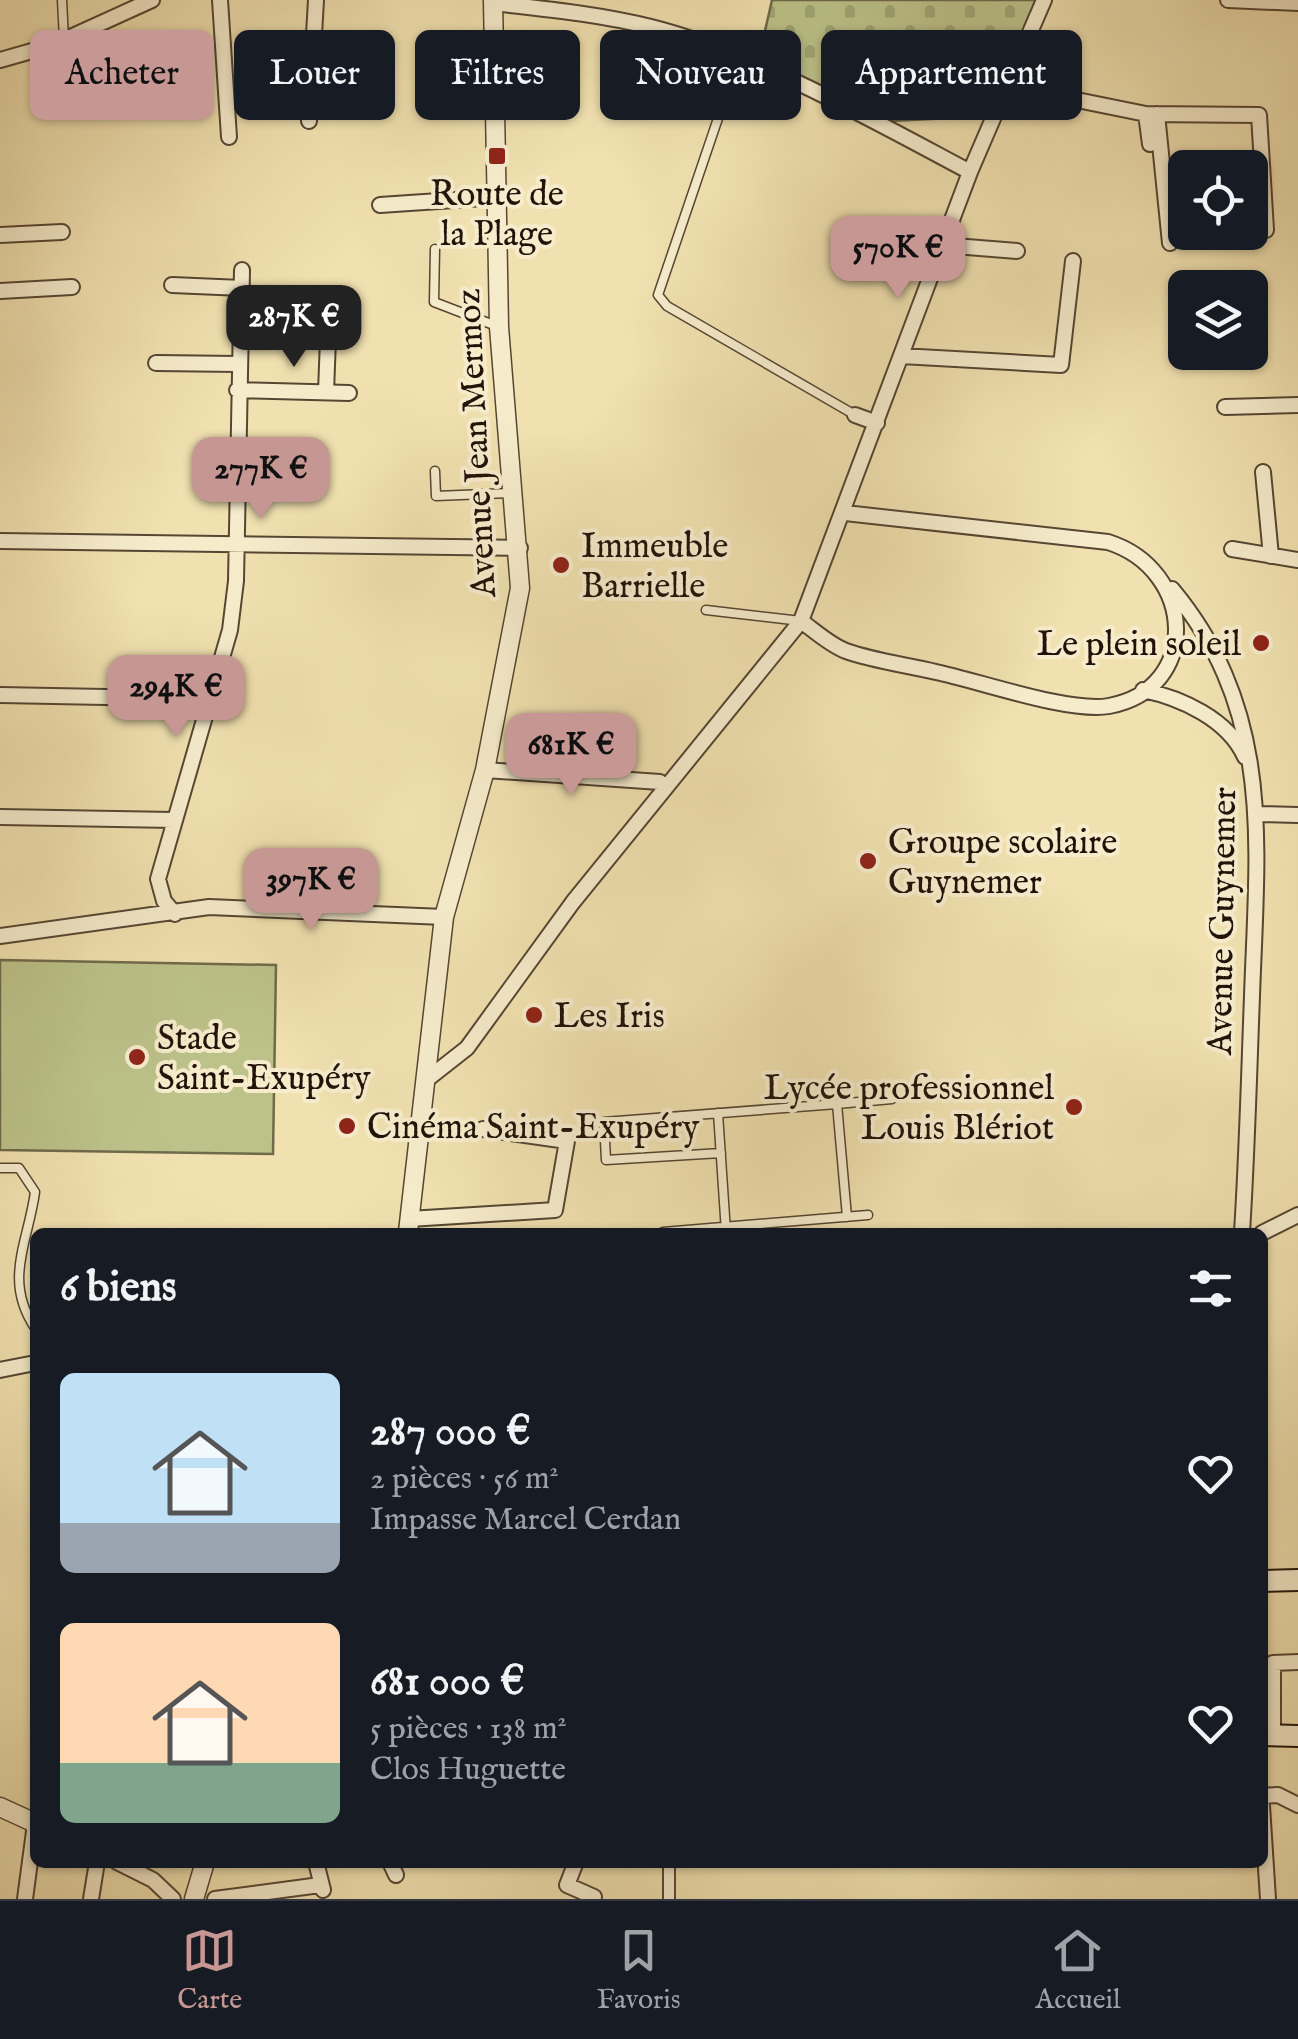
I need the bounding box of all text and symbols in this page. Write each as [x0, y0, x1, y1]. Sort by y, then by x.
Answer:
chip: Acheter [30, 30, 214, 120]
chip: Louer [234, 30, 395, 120]
chip: Filtres [415, 30, 580, 120]
chip: Nouveau [600, 30, 801, 120]
chip: Appartement [821, 30, 1082, 120]
marker: Route de la Plage [486, 145, 508, 167]
map controls [1168, 150, 1268, 370]
button: locate [1168, 150, 1268, 250]
place label: Route de la Plage [430, 173, 564, 258]
pin: 570K € [817, 216, 979, 301]
text: 570K € [852, 228, 944, 269]
button: layers [1168, 270, 1268, 370]
pin: 287K € [213, 285, 375, 370]
street label: Avenue Jean Mermoz [447, 287, 508, 599]
text: 287K € [248, 297, 340, 338]
pin: 277K € [180, 437, 342, 522]
text: 277K € [214, 449, 308, 490]
place label: Immeuble Barrielle [581, 525, 728, 610]
marker: Immeuble Barrielle [550, 554, 572, 576]
place label: Le plein soleil [1037, 623, 1241, 668]
marker: Le plein soleil [1250, 632, 1272, 654]
pin: 294K € [95, 655, 257, 740]
text: 294K € [129, 667, 223, 708]
pin: 681K € [490, 713, 652, 798]
text: 681K € [528, 725, 614, 766]
street label: Avenue Guynemer [1199, 786, 1248, 1057]
place label: Groupe scolaire Guynemer [888, 821, 1117, 906]
pin: 397K € [230, 848, 392, 933]
marker: Groupe scolaire Guynemer [857, 850, 879, 872]
text: 397K € [266, 860, 356, 901]
place label: Les Iris [554, 995, 665, 1040]
marker: Les Iris [523, 1004, 545, 1026]
place label: Stade Saint-Exupéry [157, 1017, 372, 1102]
marker: Stade Saint-Exupéry [126, 1046, 148, 1068]
place label: Lycée professionnel Louis Blériot [764, 1067, 1054, 1152]
marker: Lycée professionnel Louis Blériot [1063, 1096, 1085, 1118]
place label: Cinéma Saint-Exupéry [367, 1106, 700, 1151]
marker: Cinéma Saint-Exupéry [336, 1115, 358, 1137]
icon: filters [1183, 1261, 1238, 1316]
text: 6 biens [60, 1262, 177, 1315]
text: 287 000 € [370, 1406, 531, 1459]
icon: home [140, 1413, 260, 1533]
icon: heart [1183, 1446, 1238, 1501]
text: 2 pièces · 56 m² [370, 1459, 559, 1500]
text: Impasse Marcel Cerdan [370, 1500, 681, 1541]
text: 681 000 € [370, 1656, 525, 1709]
icon: home [140, 1663, 260, 1783]
icon: heart [1183, 1696, 1238, 1751]
text: 5 pièces · 138 m² [370, 1709, 567, 1750]
text: Clos Huguette [370, 1750, 566, 1791]
tab: Carte [177, 1923, 242, 2018]
tab: Favoris [597, 1923, 681, 2018]
tab: Accueil [1035, 1923, 1121, 2018]

